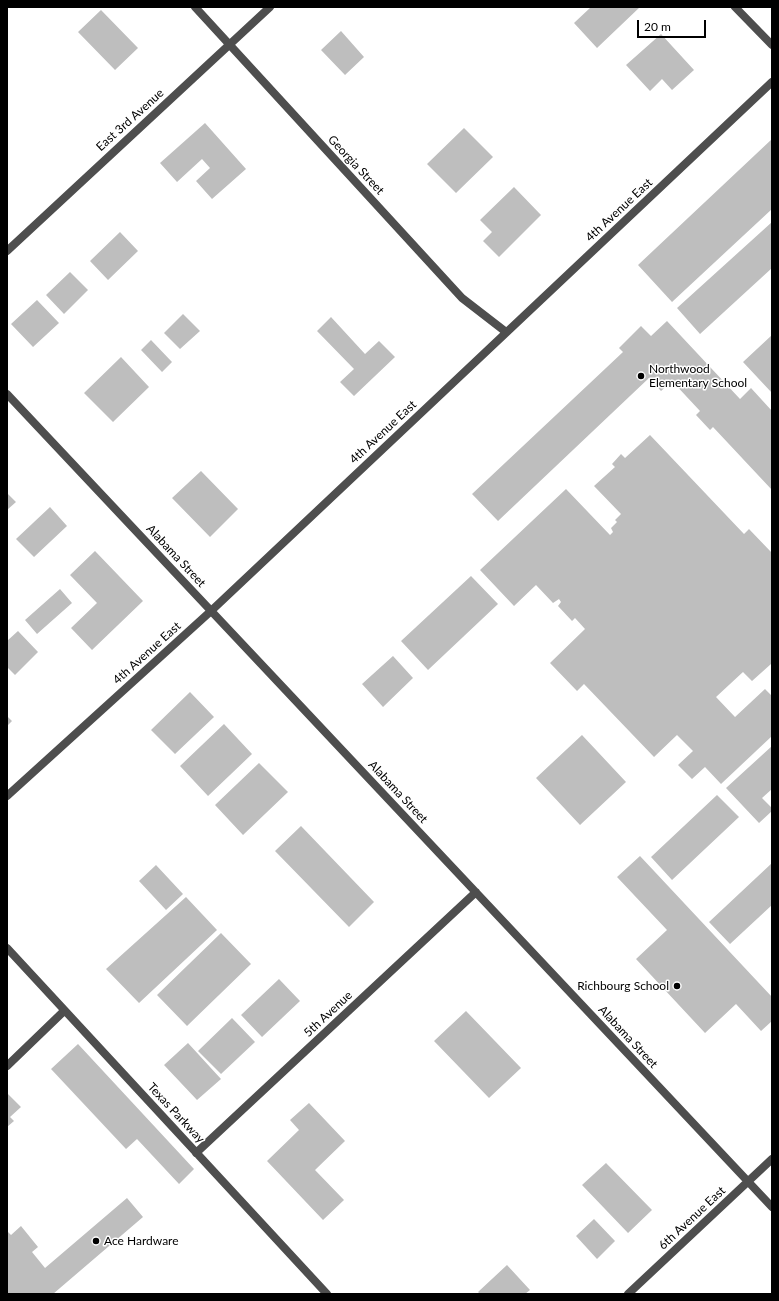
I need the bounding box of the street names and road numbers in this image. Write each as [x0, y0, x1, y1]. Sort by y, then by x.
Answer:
street label: East 3rd Avenue [93, 86, 167, 154]
street label: Georgia Street [325, 132, 387, 198]
street label: 4th Avenue East [583, 175, 655, 245]
street label: 4th Avenue East [347, 397, 419, 467]
street label: Alabama Street [143, 522, 209, 590]
street label: 4th Avenue East [110, 619, 184, 687]
street label: Alabama Street [365, 758, 431, 826]
street label: 5th Avenue [301, 988, 355, 1040]
street label: Alabama Street [595, 1003, 661, 1071]
street label: Texas Parkway [145, 1080, 207, 1146]
street label: 6th Avenue East [656, 1183, 728, 1253]

